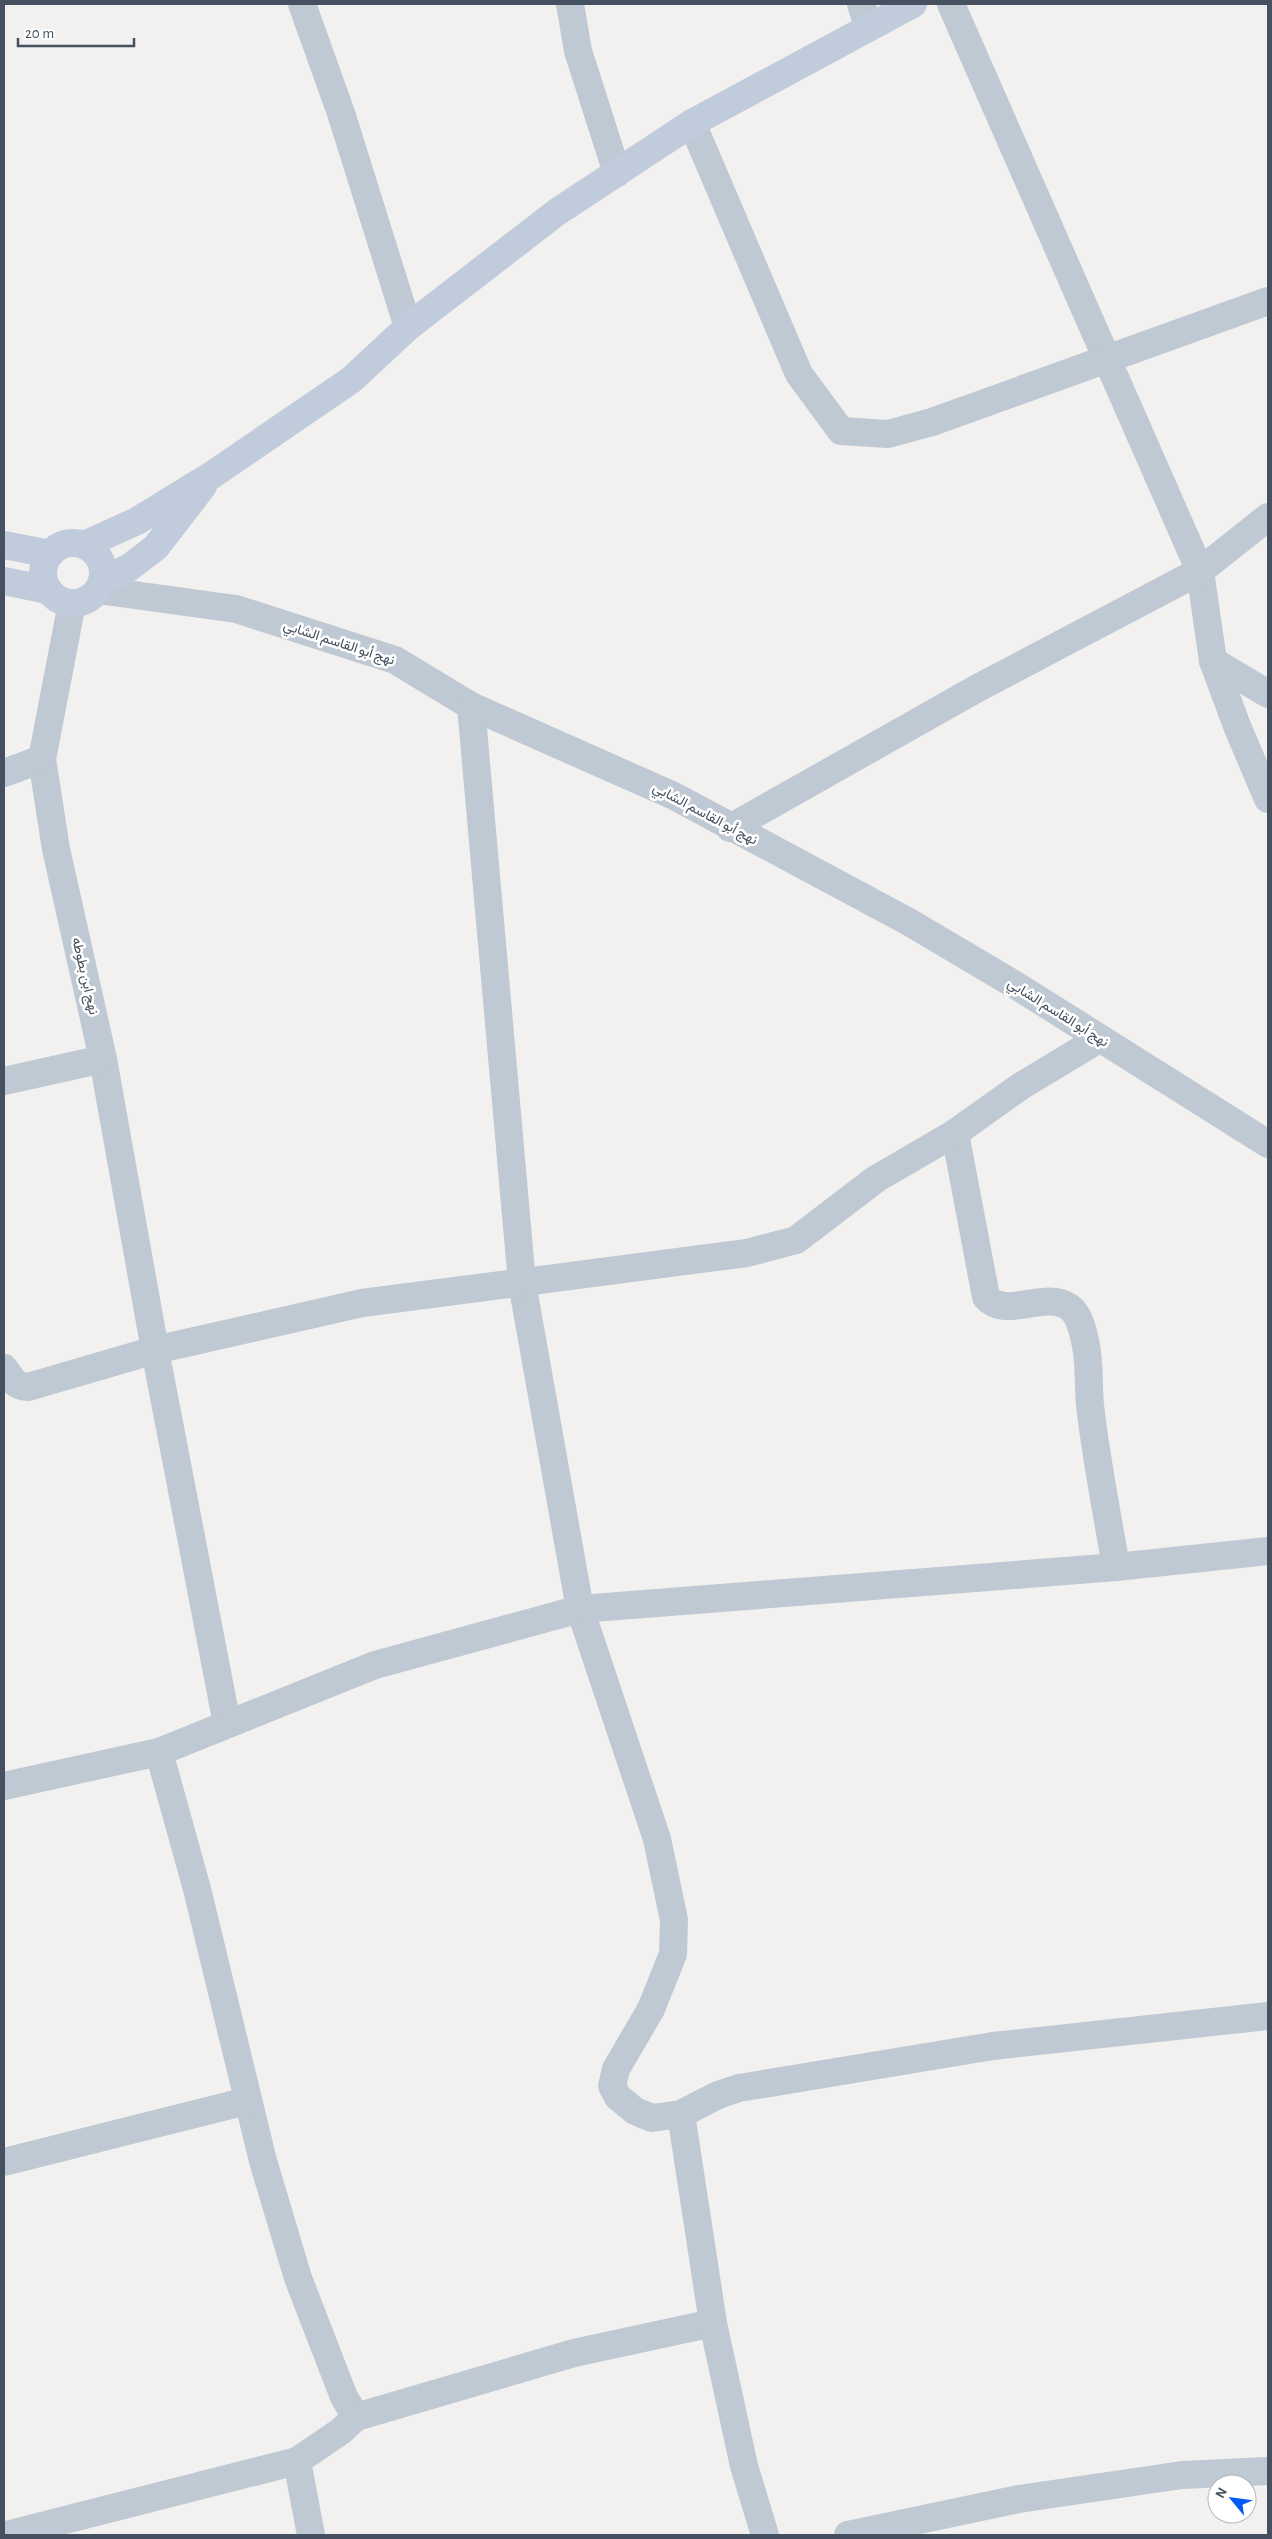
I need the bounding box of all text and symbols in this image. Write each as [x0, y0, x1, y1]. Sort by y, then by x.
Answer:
scale bar [18, 15, 134, 47]
text: 20 m [25, 26, 54, 41]
street label: نهج أبو القاسم الشابي [280, 617, 397, 671]
street label: نهج أبو القاسم الشابي [649, 780, 760, 851]
street label: نهج ابن بطوطه [66, 936, 101, 1017]
street label: نهج أبو القاسم الشابي [1003, 975, 1112, 1053]
north arrow [1207, 2474, 1257, 2524]
text: N [1213, 2486, 1230, 2501]

